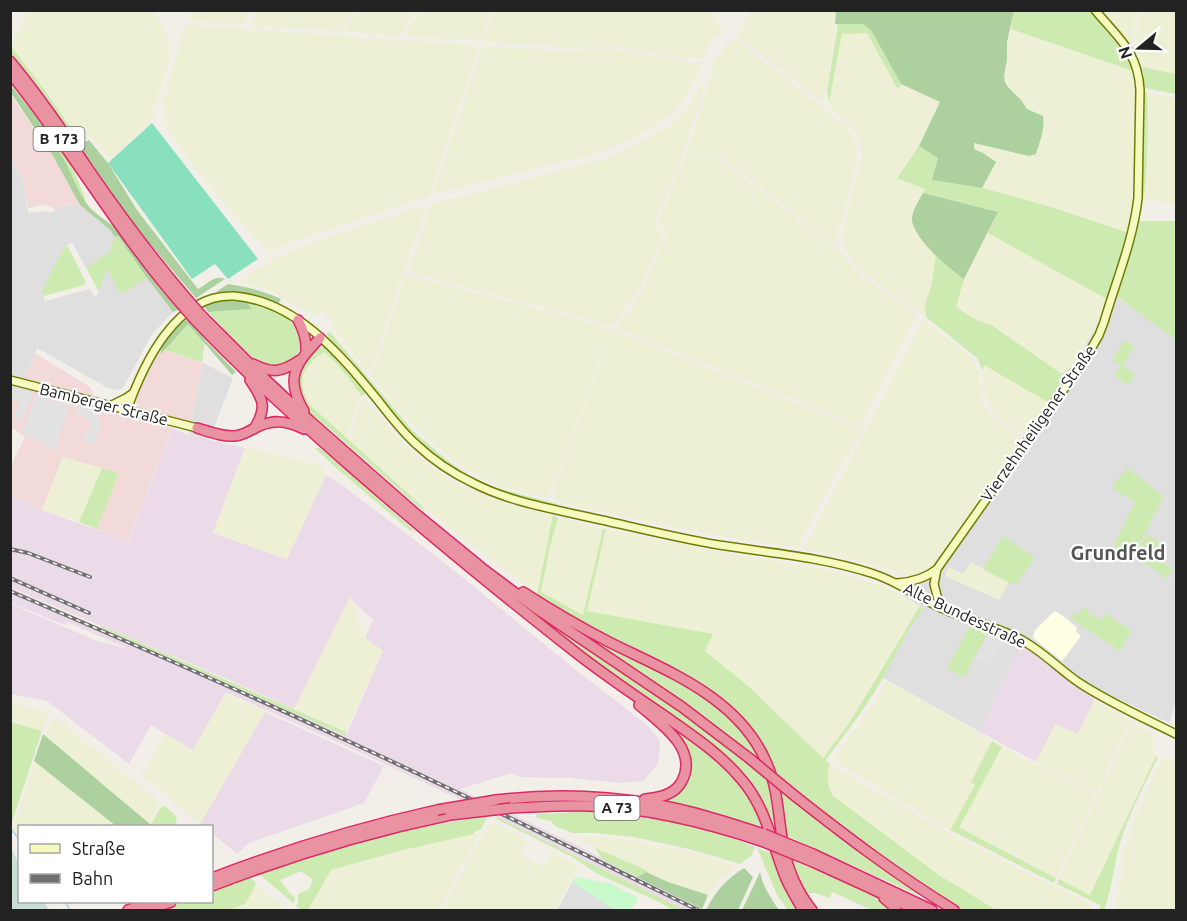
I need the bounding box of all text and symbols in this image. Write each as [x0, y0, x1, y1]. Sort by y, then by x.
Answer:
north arrow [1109, 18, 1169, 78]
text: N [1114, 44, 1135, 61]
road number: B 173 [34, 127, 84, 151]
street label: Vierzehnheiligener Straße [977, 341, 1099, 505]
street label: Bamberger Straße [38, 379, 170, 429]
district label: Grundfeld [1070, 541, 1166, 564]
street label: Alte Bundesstraße [901, 579, 1029, 651]
road number: A 73 [594, 796, 640, 820]
legend [18, 825, 213, 903]
text: Straße [72, 838, 125, 858]
text: Bahn [72, 868, 113, 888]

